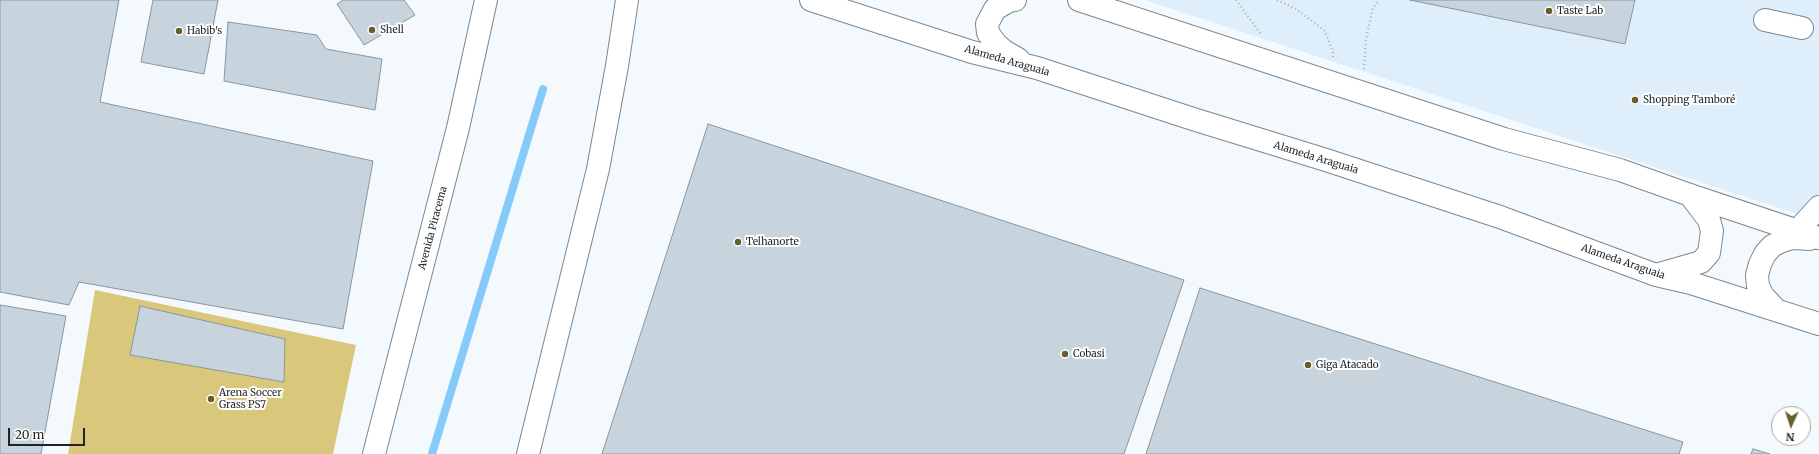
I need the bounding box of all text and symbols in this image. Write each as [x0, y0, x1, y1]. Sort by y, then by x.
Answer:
place label: Taste Lab [1557, 5, 1603, 17]
marker: Taste Lab [1544, 6, 1554, 16]
place label: Shell [380, 24, 404, 36]
place label: Habib's [187, 25, 222, 37]
marker: Shell [367, 25, 377, 35]
marker: Habib's [174, 26, 184, 36]
street label: Alameda Araguaia [963, 43, 1051, 79]
place label: Shopping Tamboré [1643, 94, 1735, 106]
marker: Shopping Tamboré [1630, 95, 1640, 105]
street label: Alameda Araguaia [1272, 139, 1360, 177]
street label: Avenida Piracema [416, 185, 450, 271]
place label: Telhanorte [746, 236, 799, 248]
marker: Telhanorte [733, 237, 743, 247]
street label: Alameda Araguaia [1579, 242, 1667, 282]
place label: Cobasi [1073, 348, 1105, 360]
marker: Cobasi [1060, 349, 1070, 359]
place label: Giga Atacado [1316, 359, 1379, 371]
marker: Giga Atacado [1303, 360, 1313, 370]
place label: Arena Soccer Grass PS7 [219, 387, 282, 410]
marker: Arena Soccer Grass PS7 [206, 394, 216, 404]
north arrow [1771, 406, 1811, 446]
scale bar [10, 420, 87, 446]
text: 20 m [15, 427, 44, 442]
text: N [1786, 430, 1795, 444]

